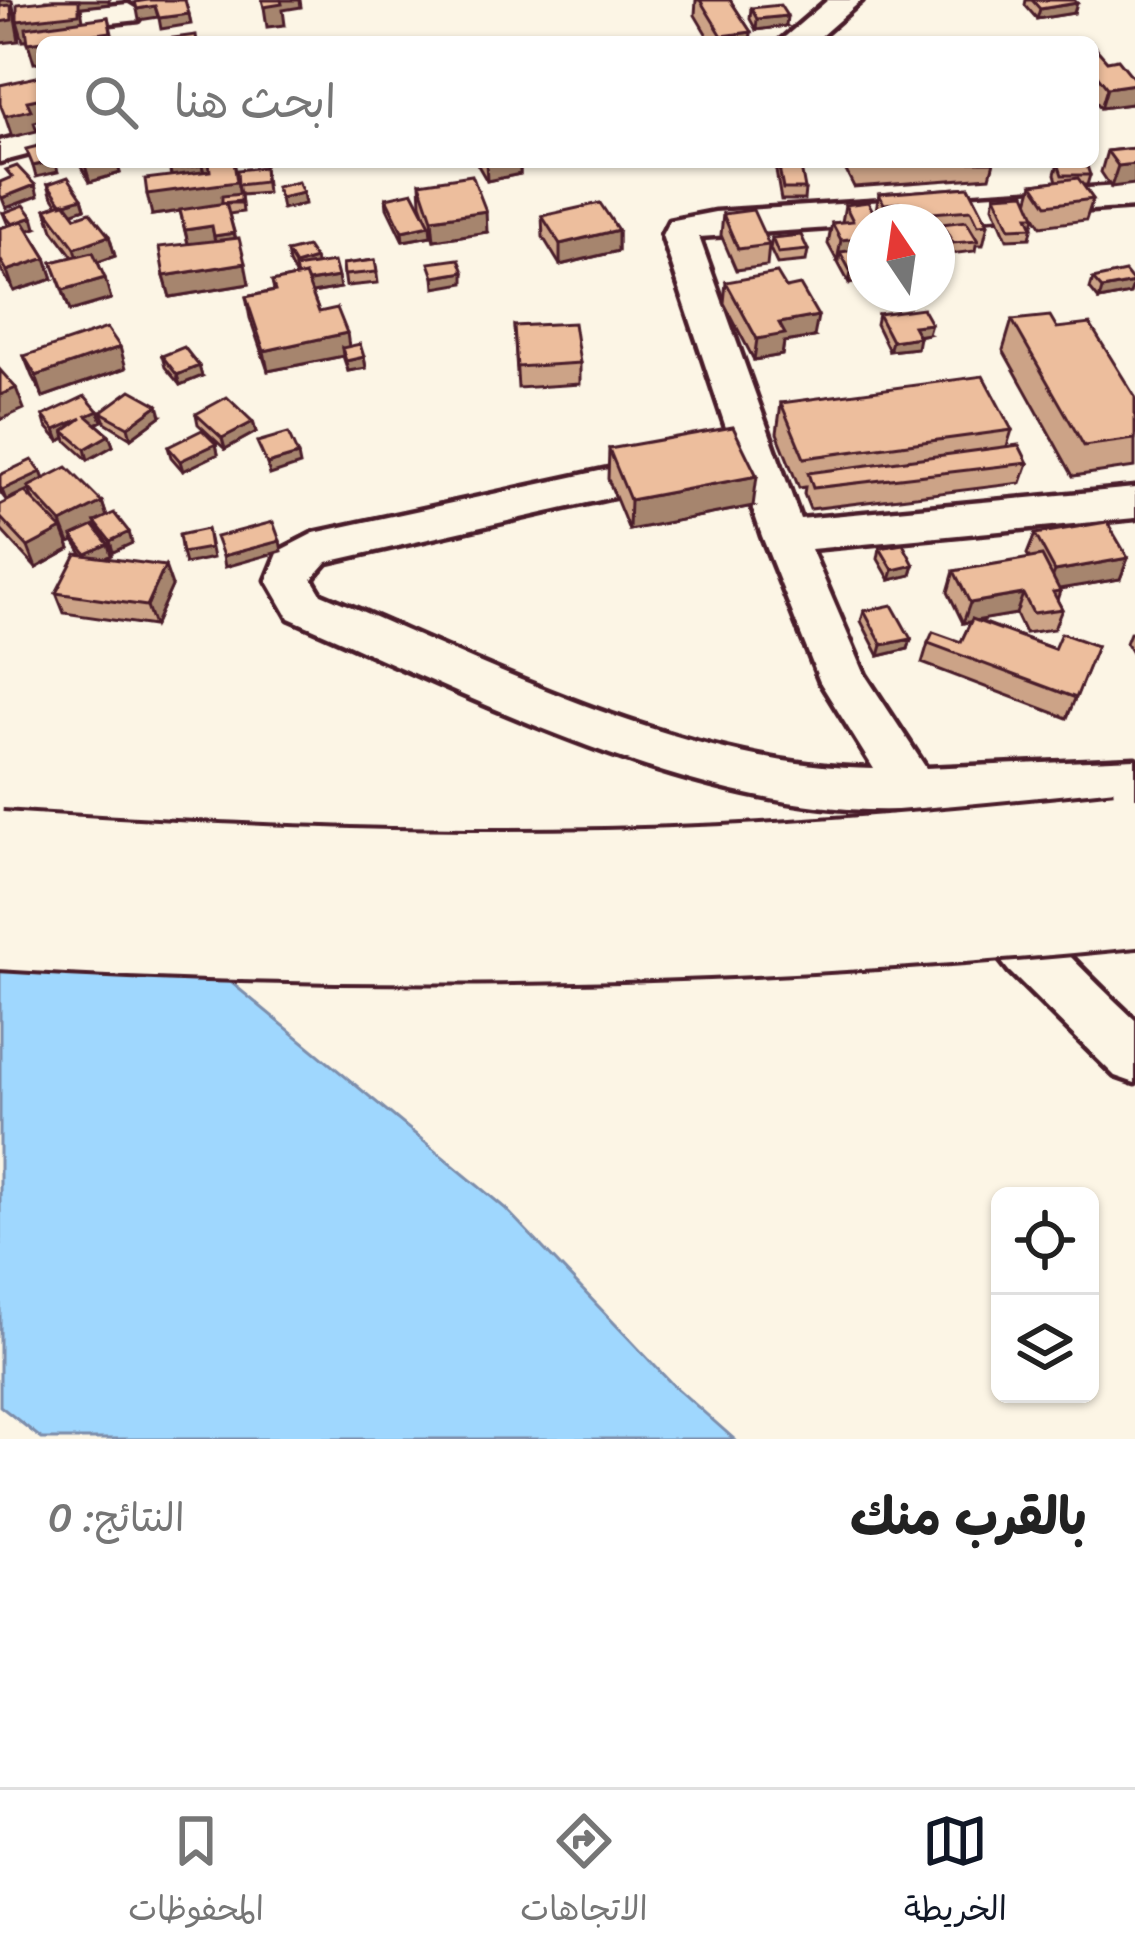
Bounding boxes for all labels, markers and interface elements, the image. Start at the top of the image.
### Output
search box [36,36,1099,168]
text: ابحث هنا [174,62,336,142]
icon: search [78,69,144,135]
north arrow [847,204,955,312]
map controls [991,1187,1099,1403]
button: locate [991,1187,1099,1295]
button: layers [991,1295,1099,1403]
text: بالقرب منك [850,1472,1087,1562]
text: النتائج: 0 [48,1483,185,1552]
tab: المحفوظات [128,1808,264,1938]
tab: الاتجاهات [520,1808,648,1938]
tab: الخريطة [904,1808,1007,1938]

